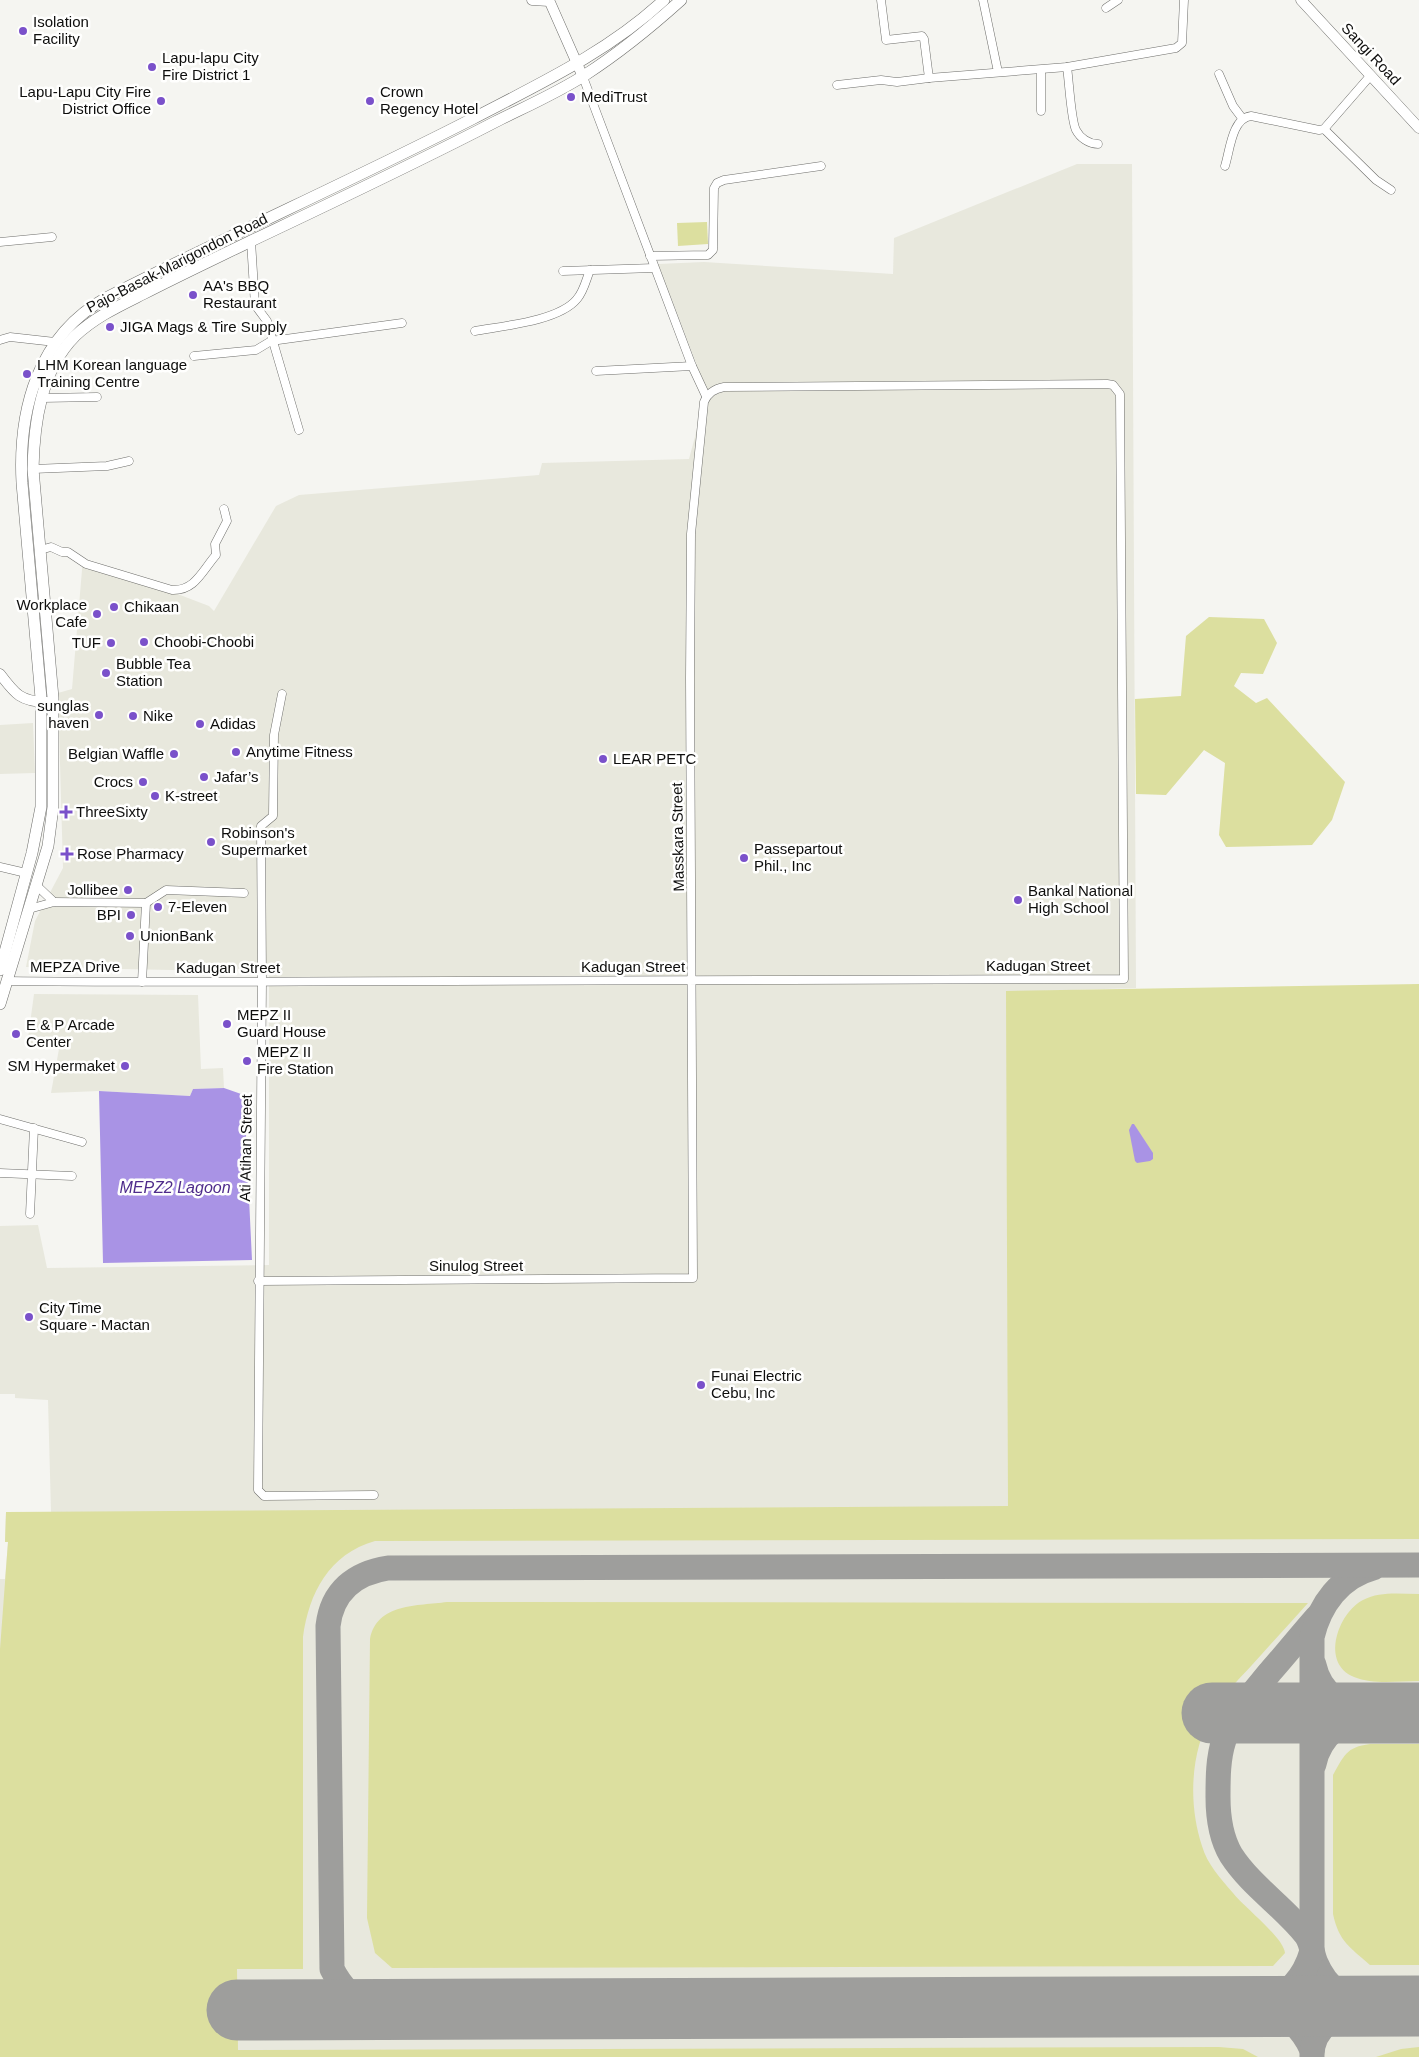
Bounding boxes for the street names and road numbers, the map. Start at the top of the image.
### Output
street label: Sangi Road [1338,19,1404,88]
street label: Pajo-Basak-Marigondon Road [83,209,270,316]
street label: Masskara Street [668,781,687,892]
street label: Kadugan Street [986,957,1091,974]
street label: MEPZA Drive [30,958,120,975]
street label: Kadugan Street [581,958,686,975]
street label: Kadugan Street [176,959,281,976]
street label: Ati Atihan Street [236,1093,255,1202]
street label: Sinulog Street [429,1257,524,1274]

